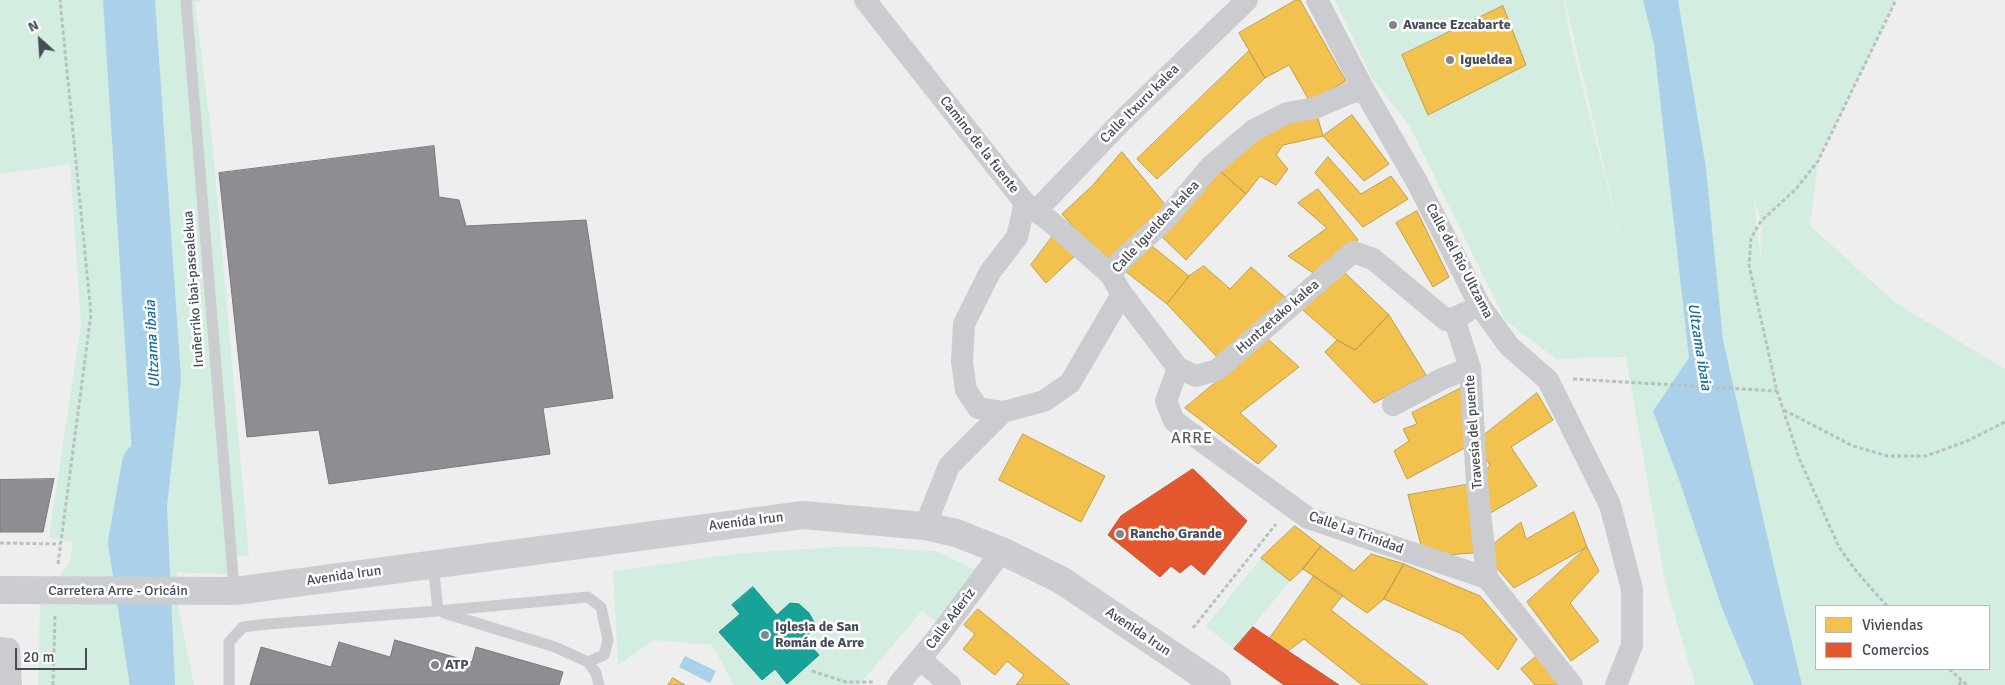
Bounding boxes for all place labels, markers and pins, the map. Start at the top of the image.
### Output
place label: Avance Ezcabarte [1403,17,1511,33]
marker: Avance Ezcabarte [1387,19,1399,31]
place label: Igueldea [1460,52,1512,68]
marker: Igueldea [1444,54,1456,66]
place label: Rancho Grande [1130,526,1222,542]
marker: Rancho Grande [1114,528,1126,540]
place label: Iglesia de San Román de Arre [775,619,864,652]
marker: Iglesia de San Román de Arre [759,629,771,641]
place label: ATP [445,657,468,673]
marker: ATP [429,659,441,671]

